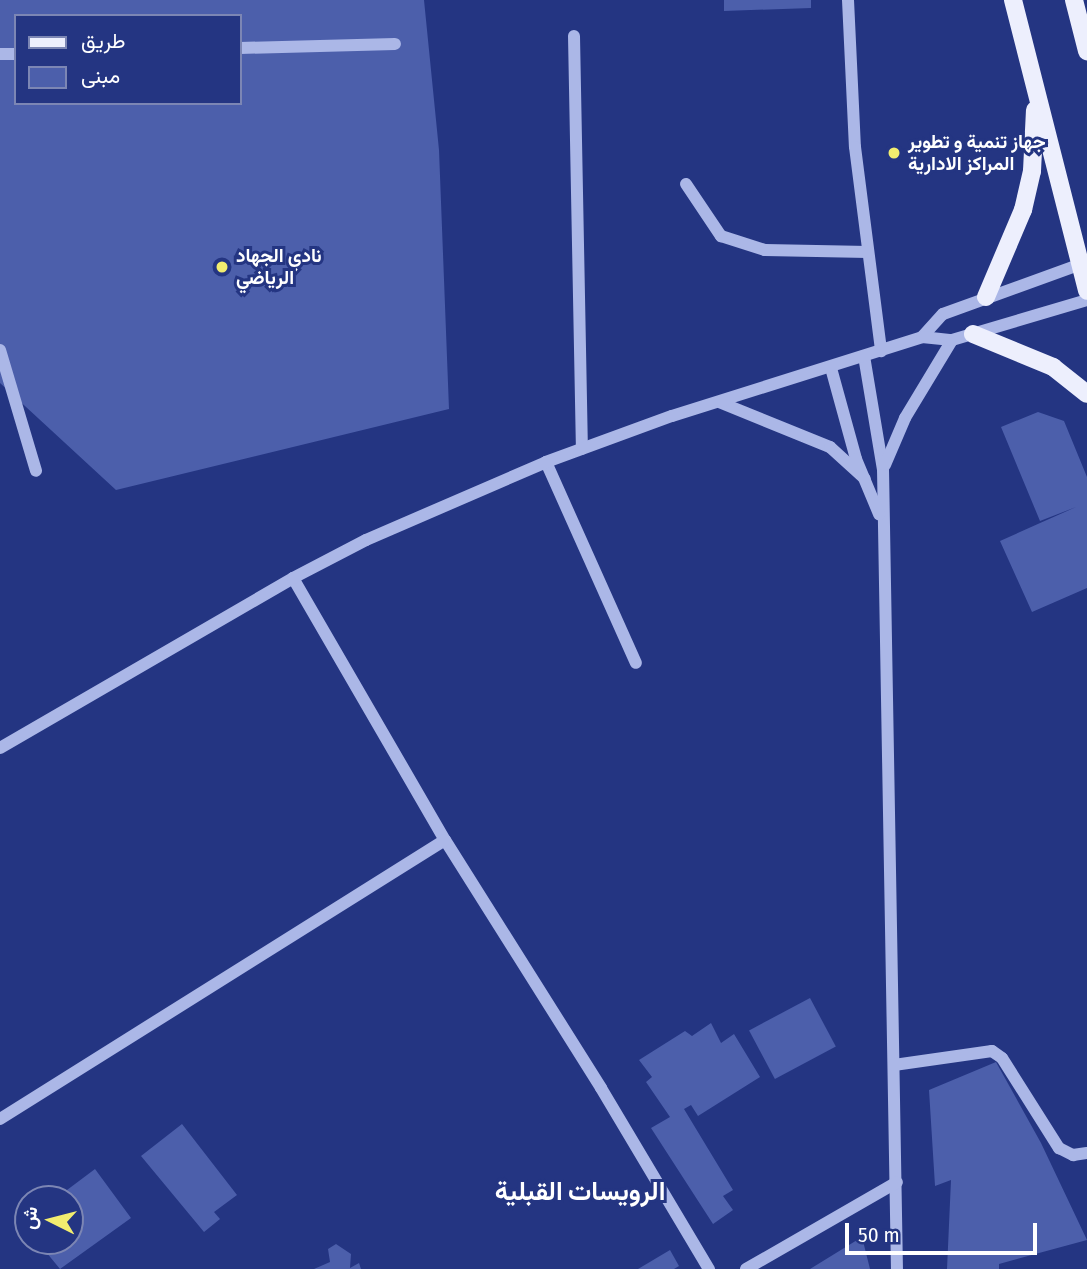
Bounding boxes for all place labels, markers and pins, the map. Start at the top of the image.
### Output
place label: جهاز تنمية و تطوير المراكز الادارية [908,131,1046,175]
marker: جهاز تنمية و تطوير المراكز الادارية [886,145,902,161]
place label: نادي الجهاد الرياضي [236,245,322,289]
marker: نادي الجهاد الرياضي [214,259,230,275]

